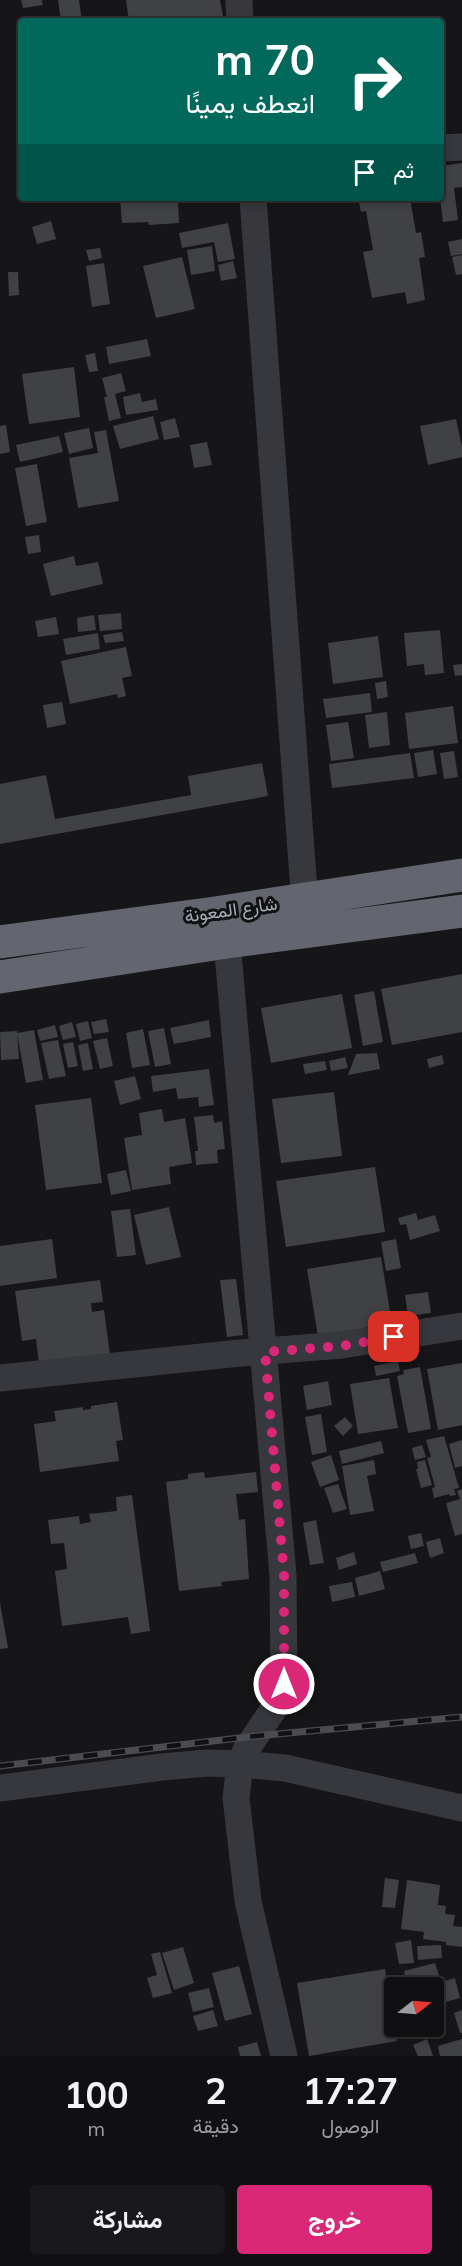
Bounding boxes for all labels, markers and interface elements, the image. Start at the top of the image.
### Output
text: 70 m [215,33,315,86]
icon: right [336,42,414,120]
text: انعطف يمينًا [185,86,315,120]
icon: arrive [348,156,381,189]
text: ثم [393,156,414,184]
street label: شارع المعونة [183,892,279,928]
pin [368,1311,419,1362]
icon: arrive [377,1320,410,1353]
position arrow [252,1652,316,1716]
north arrow [384,1977,444,2037]
map controls [384,1977,444,2037]
text: 2 [205,2068,227,2113]
text: 17:27 [303,2068,398,2113]
text: 100 [64,2072,129,2117]
text: دقيقة [193,2113,239,2138]
text: الوصول [322,2113,379,2138]
text: m [88,2116,105,2141]
button: مشاركة [30,2185,225,2254]
button: خروج [237,2185,432,2254]

